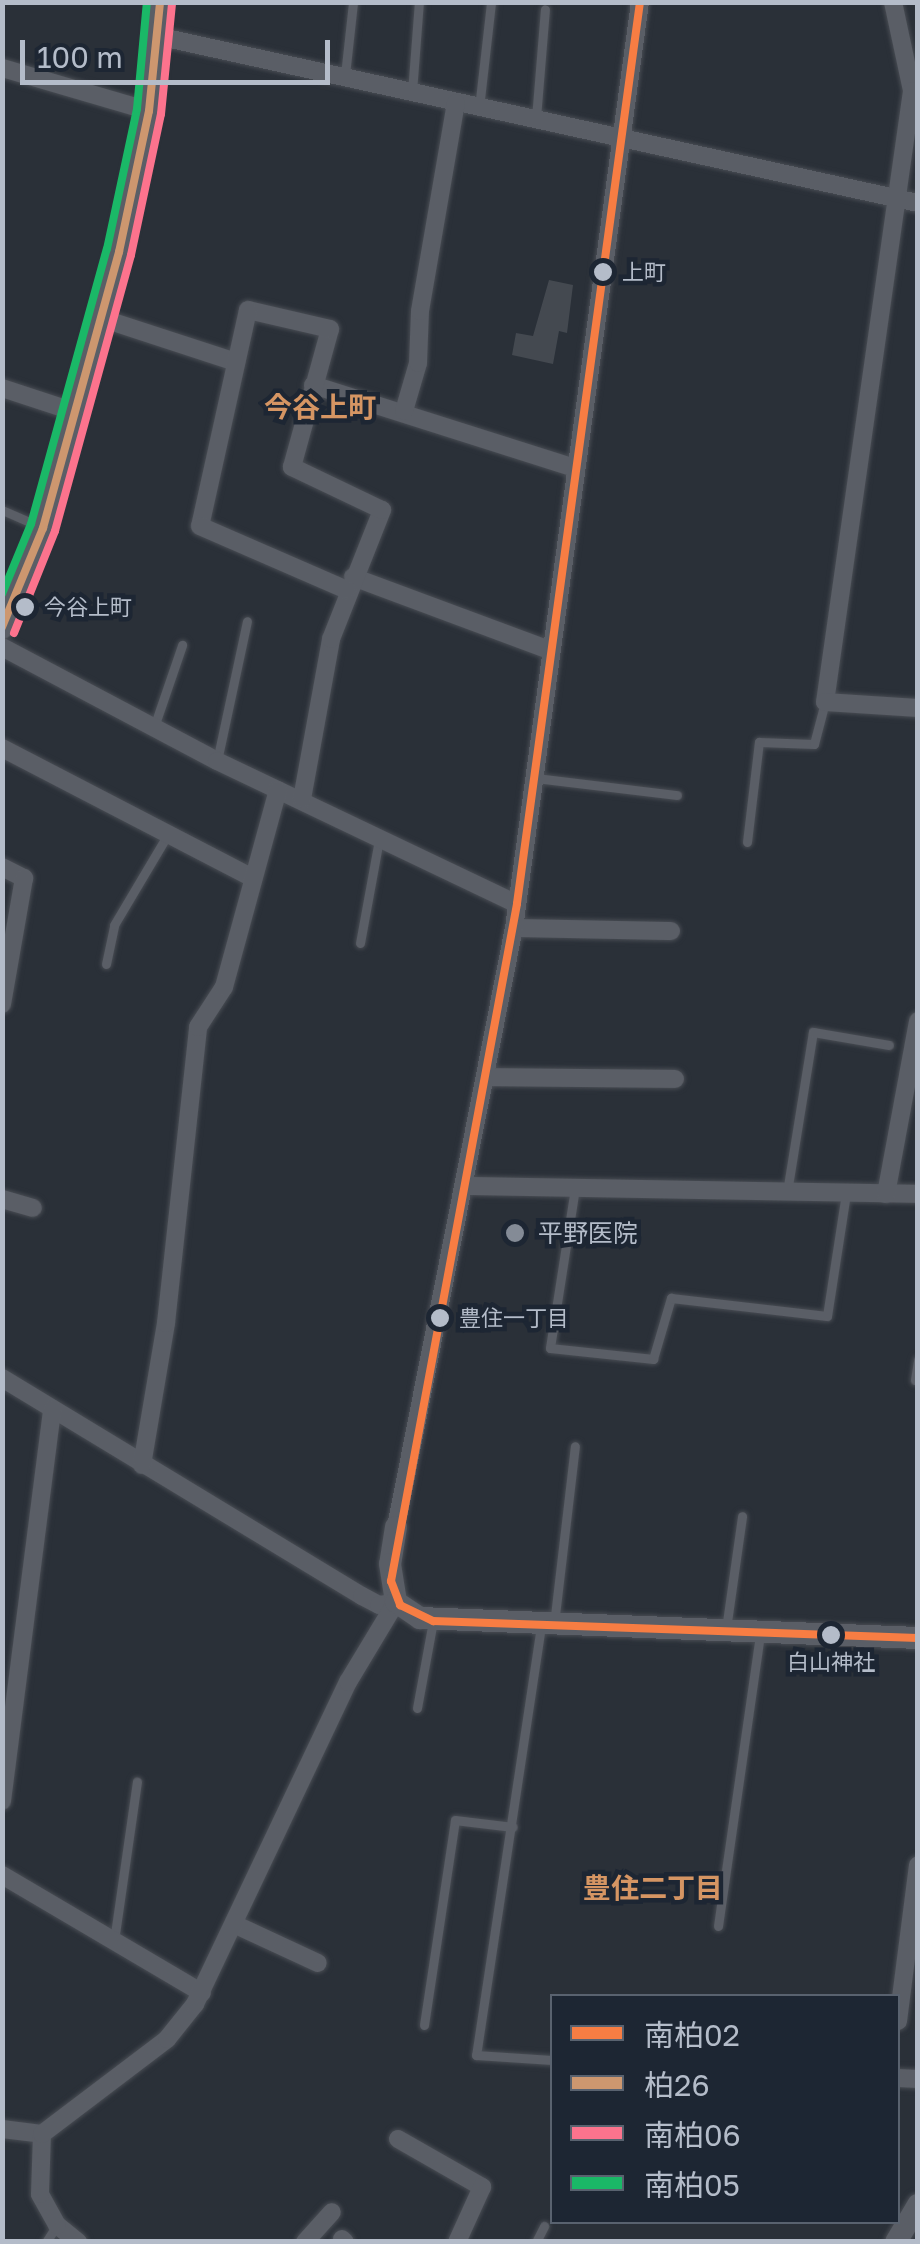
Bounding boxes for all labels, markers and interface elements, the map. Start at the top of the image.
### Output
scale bar [25,20,335,82]
text: 100 m [37,39,123,75]
place label: 上町 [622,259,666,285]
marker: 上町 [593,262,613,282]
district label: 今谷上町 [264,390,376,424]
place label: 今谷上町 [44,594,132,620]
marker: 今谷上町 [15,597,35,617]
place label: 平野医院 [538,1218,638,1248]
marker: 平野医院 [502,1220,528,1246]
place label: 豊住一丁目 [459,1305,569,1331]
marker: 豊住一丁目 [430,1308,450,1328]
marker: 白山神社 [821,1625,841,1645]
place label: 白山神社 [787,1649,875,1675]
district label: 豊住二丁目 [583,1871,723,1905]
legend [550,1994,900,2224]
text: 南柏02 [644,2017,740,2053]
text: 柏26 [644,2067,710,2103]
text: 南柏06 [644,2117,741,2153]
text: 南柏05 [644,2167,740,2203]

